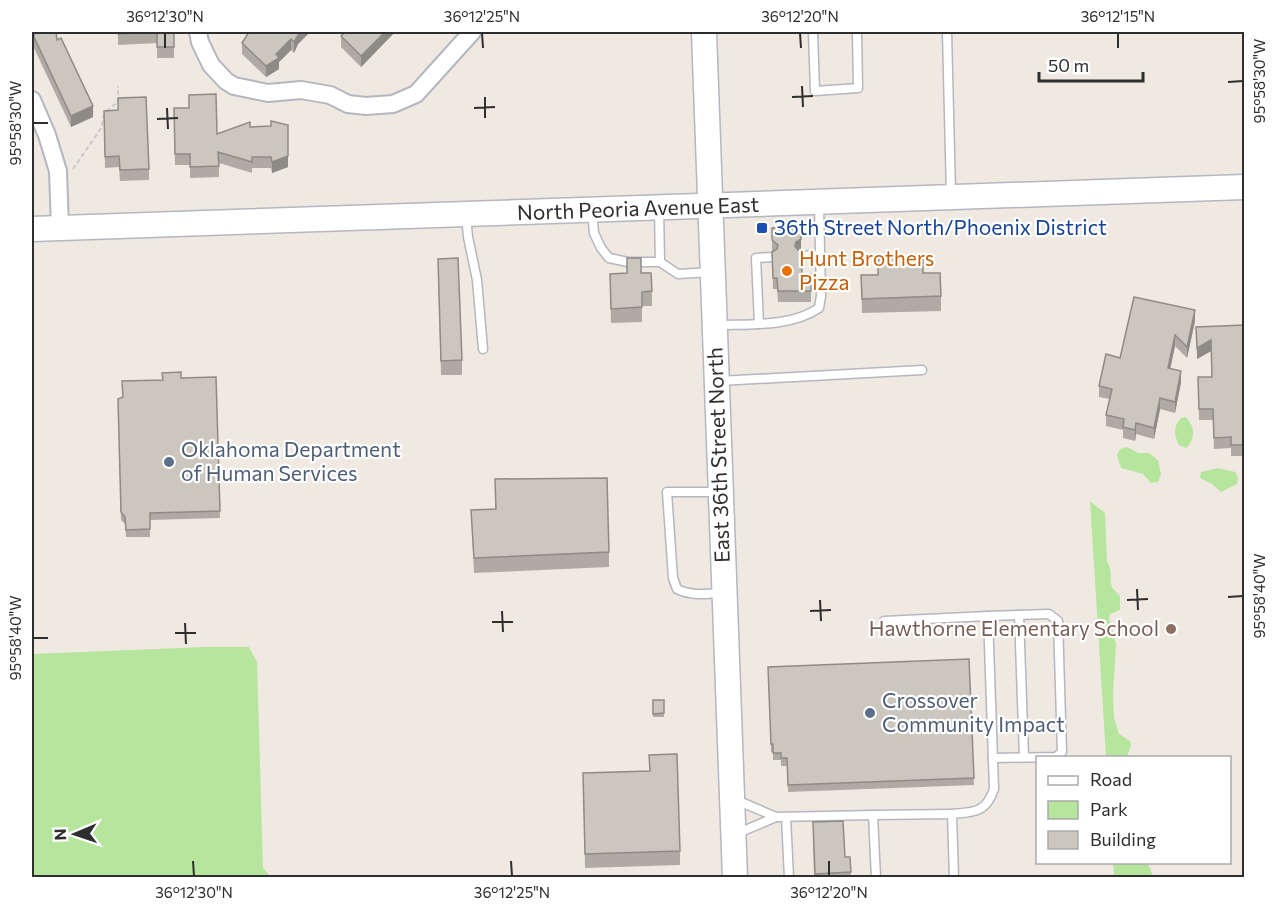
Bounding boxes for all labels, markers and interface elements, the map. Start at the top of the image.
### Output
text: 36°12'30"N [126,7,204,25]
text: 36°12'25"N [444,7,520,25]
text: 36°12'20"N [761,7,839,25]
text: 36°12'15"N [1081,7,1155,25]
text: 95°58'30"W [1250,39,1268,123]
scale bar [1039,45,1142,83]
text: 50 m [1048,54,1089,76]
text: 95°58'30"W [6,81,24,165]
street label: North Peoria Avenue East [516,191,759,224]
place label: 36th Street North/Phoenix District [774,214,1107,239]
marker: 36th Street North/Phoenix District [755,221,769,235]
place label: Hunt Brothers Pizza [799,245,934,294]
marker: Hunt Brothers Pizza [780,264,794,278]
street label: East 36th Street North [701,347,734,563]
place label: Oklahoma Department of Human Services [181,436,401,485]
marker: Oklahoma Department of Human Services [162,455,176,469]
text: 95°58'40"W [1250,553,1268,639]
text: 95°58'40"W [6,595,24,681]
place label: Hawthorne Elementary School [869,615,1159,640]
marker: Hawthorne Elementary School [1164,622,1178,636]
place label: Crossover Community Impact [882,687,1065,736]
marker: Crossover Community Impact [863,706,877,720]
legend [1036,756,1231,864]
text: Road [1090,768,1132,790]
text: Park [1090,798,1128,820]
north arrow [45,804,105,864]
text: N [50,828,69,841]
text: Building [1090,828,1156,850]
text: 36°12'30"N [155,883,233,901]
text: 36°12'25"N [474,883,550,901]
text: 36°12'20"N [790,883,868,901]

